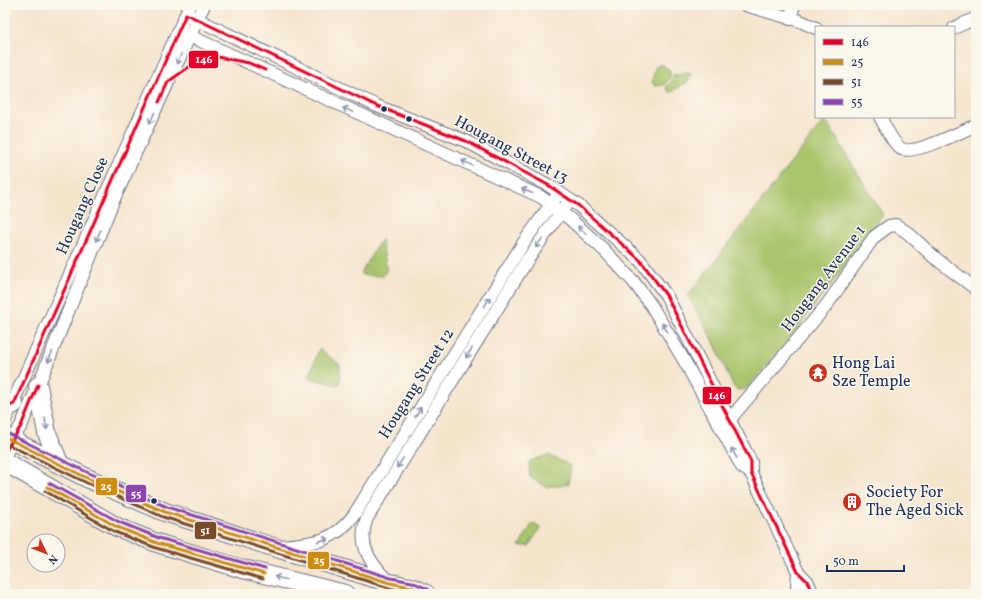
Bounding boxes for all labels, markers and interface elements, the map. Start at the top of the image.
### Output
legend [815,26,955,118]
text: 146 [851,35,869,51]
line badge: 146 [188,50,219,69]
one-way arrow [174,53,182,65]
text: 146 [195,53,213,68]
text: 25 [851,55,863,71]
text: 51 [851,75,861,91]
text: 55 [851,95,863,111]
unlabelled marker [379,104,389,114]
one-way arrow [343,106,355,113]
one-way arrow [148,111,155,123]
street label: Hougang Street 13 [450,111,572,189]
unlabelled marker [404,114,414,124]
street label: Hougang Close [52,154,114,258]
one-way arrow [461,159,473,166]
one-way arrow [521,187,533,194]
street label: Hougang Avenue 1 [777,221,871,337]
one-way arrow [577,225,587,234]
one-way arrow [94,230,102,242]
one-way arrow [535,238,543,249]
one-way arrow [483,297,491,308]
one-way arrow [661,323,669,334]
street label: Hougang Street 12 [374,324,460,444]
one-way arrow [465,347,473,358]
one-way arrow [45,350,53,362]
place label: Hong Lai Sze Temple [832,353,911,393]
temple icon: Hong Lai Sze Temple [807,362,829,384]
line badge: 146 [702,386,732,405]
text: 146 [708,389,726,404]
one-way arrow [415,406,423,418]
one-way arrow [42,417,50,430]
one-way arrow [730,447,738,459]
one-way arrow [396,458,404,469]
line badge: 25 [95,477,118,496]
text: 25 [100,480,112,495]
place label: Society For The Aged Sick [866,482,964,522]
line badge: 55 [125,484,147,503]
text: 55 [131,487,141,502]
building icon: Society For The Aged Sick [841,491,863,513]
unlabelled marker [149,496,159,506]
line badge: 51 [194,521,217,540]
text: 51 [200,524,210,539]
north arrow [26,533,66,573]
one-way arrow [316,536,329,543]
scale bar [827,547,904,573]
text: N [44,551,60,567]
line badge: 25 [307,551,330,570]
text: 25 [313,554,325,569]
text: 50 m [833,554,859,570]
one-way arrow [274,574,287,581]

